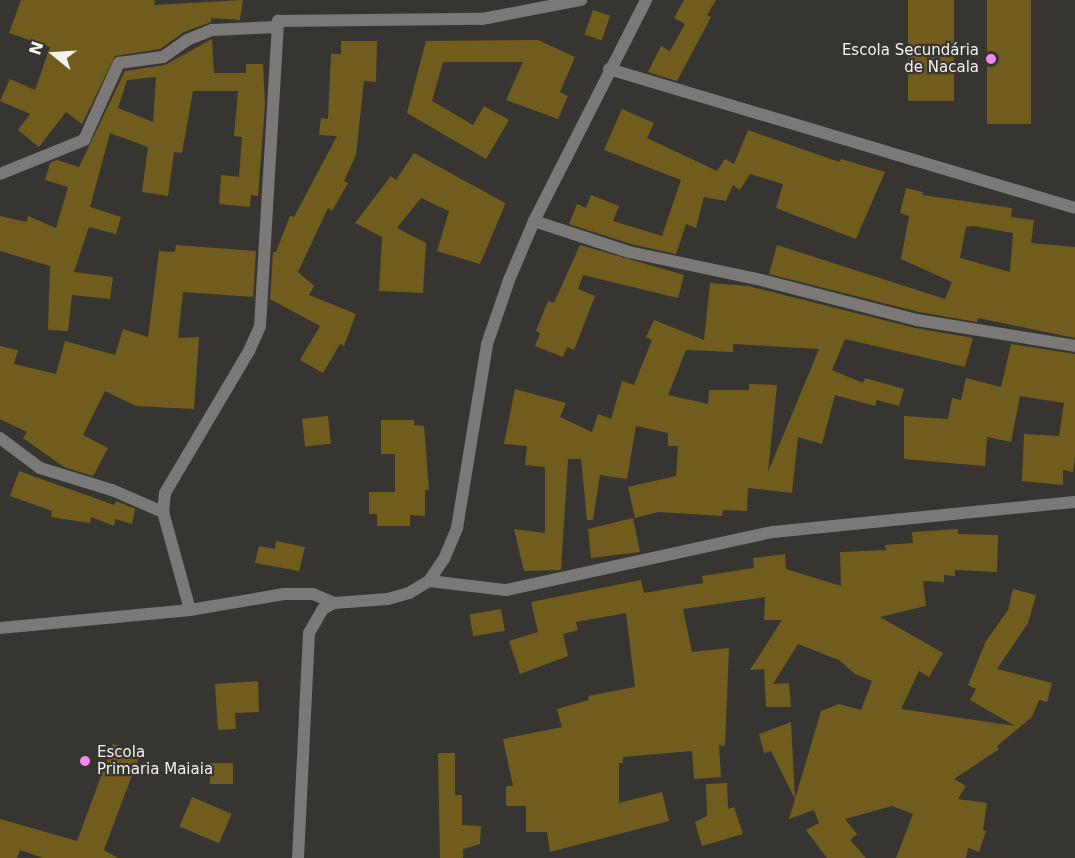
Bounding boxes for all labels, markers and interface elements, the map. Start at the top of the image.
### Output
north arrow [24,24,84,84]
text: N [25,39,48,58]
place label: Escola Secundária de Nacala [842,41,979,76]
marker: Escola Secundária de Nacala [984,52,998,66]
place label: Escola Primaria Maiaia [97,743,213,778]
marker: Escola Primaria Maiaia [78,754,92,768]

